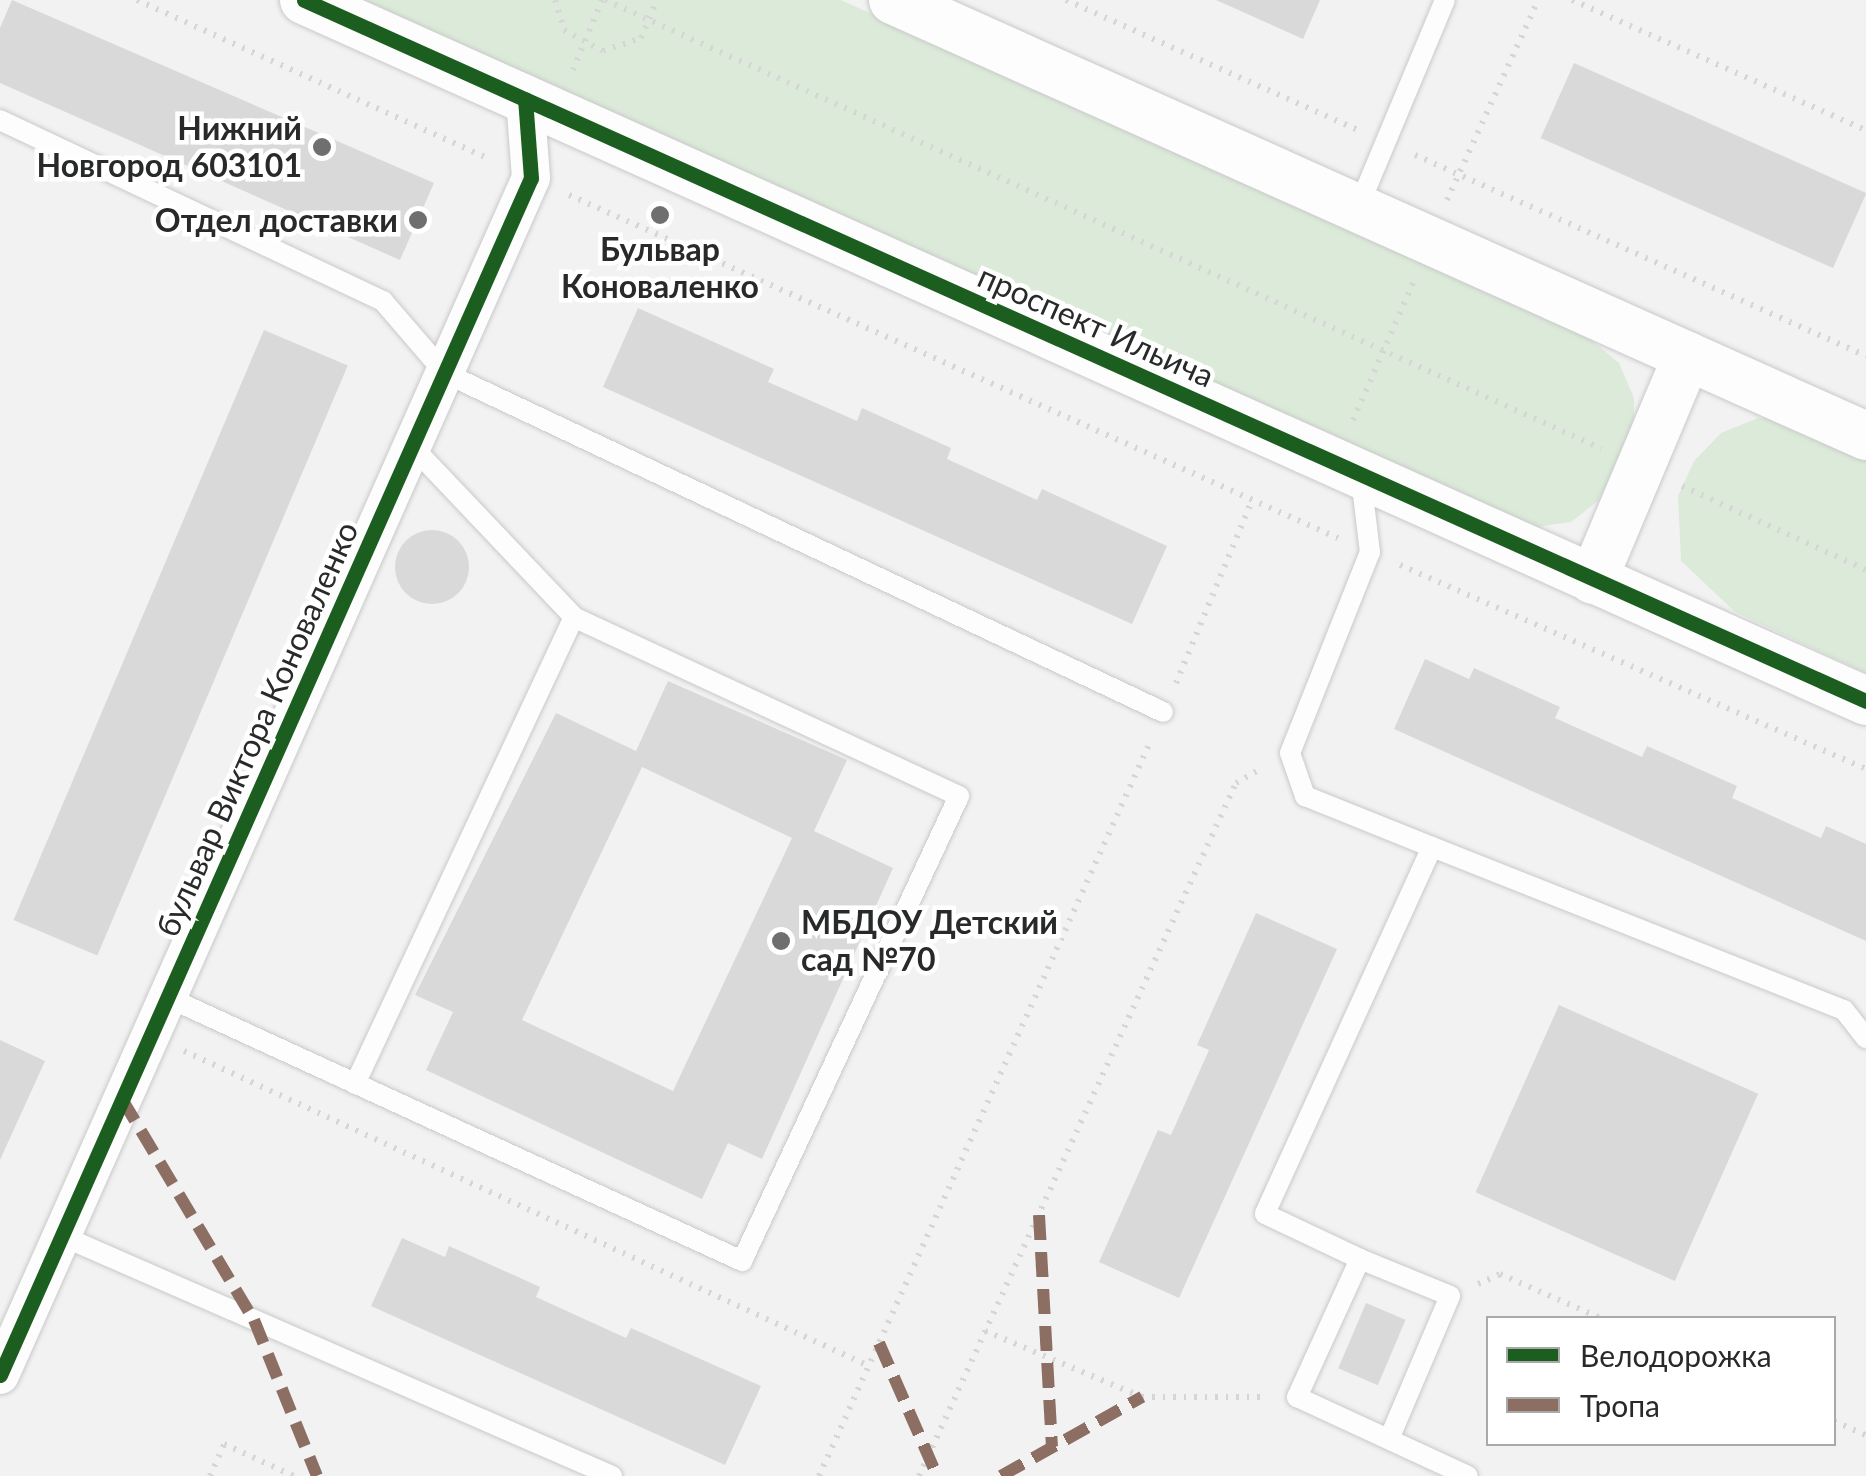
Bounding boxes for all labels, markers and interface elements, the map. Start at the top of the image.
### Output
place label: Нижний Новгород 603101 [37,110,302,185]
marker: Нижний Новгород 603101 [311,136,333,158]
place label: Отдел доставки [155,201,398,239]
marker: Бульвар Коноваленко [649,204,671,226]
marker: Отдел доставки [407,209,429,231]
place label: Бульвар Коноваленко [561,231,759,306]
street label: проспект Ильича [972,257,1220,395]
street label: бульвар Виктора Коноваленко [148,516,366,942]
place label: МБДОУ Детский сад №70 [801,904,1058,979]
marker: МБДОУ Детский сад №70 [770,930,792,952]
legend [1486,1316,1836,1446]
text: Велодорожка [1580,1337,1772,1373]
text: Тропа [1580,1387,1660,1423]

